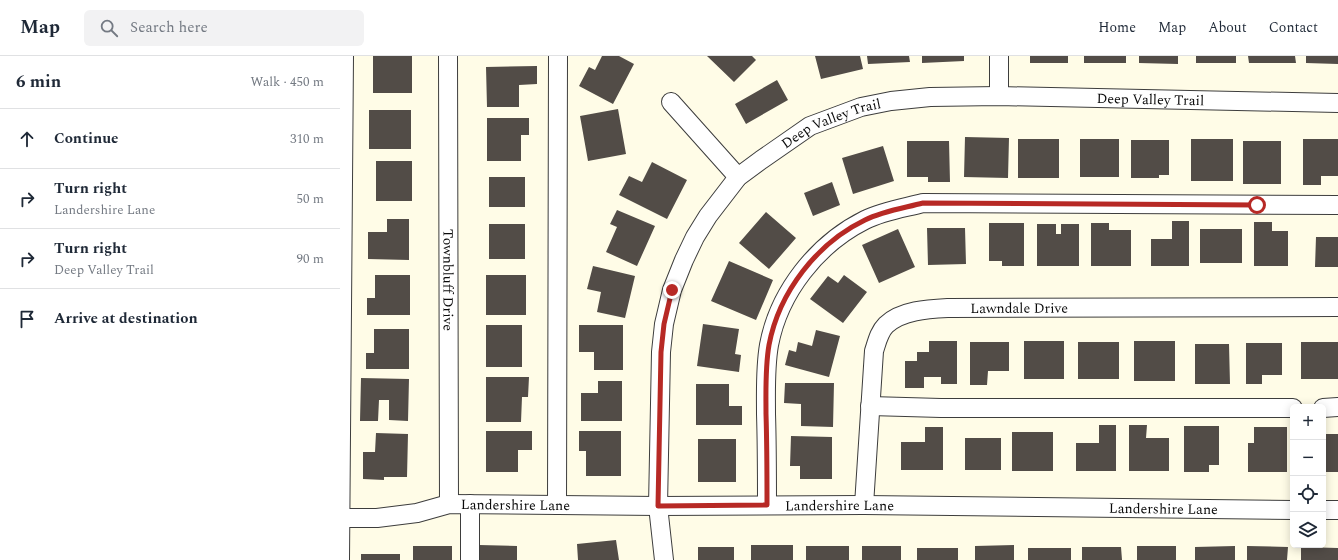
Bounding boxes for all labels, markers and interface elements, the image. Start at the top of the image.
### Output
search box [84,10,364,46]
text: Map [20,13,60,42]
text: Search here [130,16,208,39]
icon: search [98,17,120,39]
text: Home [1098,17,1136,38]
text: Map [1158,17,1186,38]
text: About [1208,17,1247,38]
text: Contact [1269,17,1318,38]
text: 6 min [16,69,61,95]
text: Walk · 450 m [250,72,324,92]
street label: Deep Valley Trail [1096,88,1204,111]
street label: Deep Valley Trail [777,93,883,154]
text: Continue [54,127,119,150]
icon: ahead [16,128,38,150]
text: 310 m [290,129,324,149]
text: Turn right [54,177,127,200]
icon: right [16,188,38,210]
text: 50 m [297,189,324,209]
route start [1248,196,1266,214]
text: Landershire Lane [54,200,155,220]
street label: Townbluff Drive [437,229,459,331]
text: Turn right [54,237,127,260]
icon: right [16,248,38,270]
text: 90 m [297,249,324,269]
text: Deep Valley Trail [54,260,154,280]
route end [663,281,681,299]
street label: Lawndale Drive [970,298,1068,319]
text: Arrive at destination [54,307,198,330]
icon: arrive [16,308,38,330]
map controls [1290,404,1326,548]
button: + [1290,404,1326,440]
button: − [1290,440,1326,476]
button: locate [1290,476,1326,512]
street label: Landershire Lane [461,494,570,516]
street label: Landershire Lane [785,495,894,516]
street label: Landershire Lane [1109,498,1218,520]
button: layers [1290,512,1326,548]

